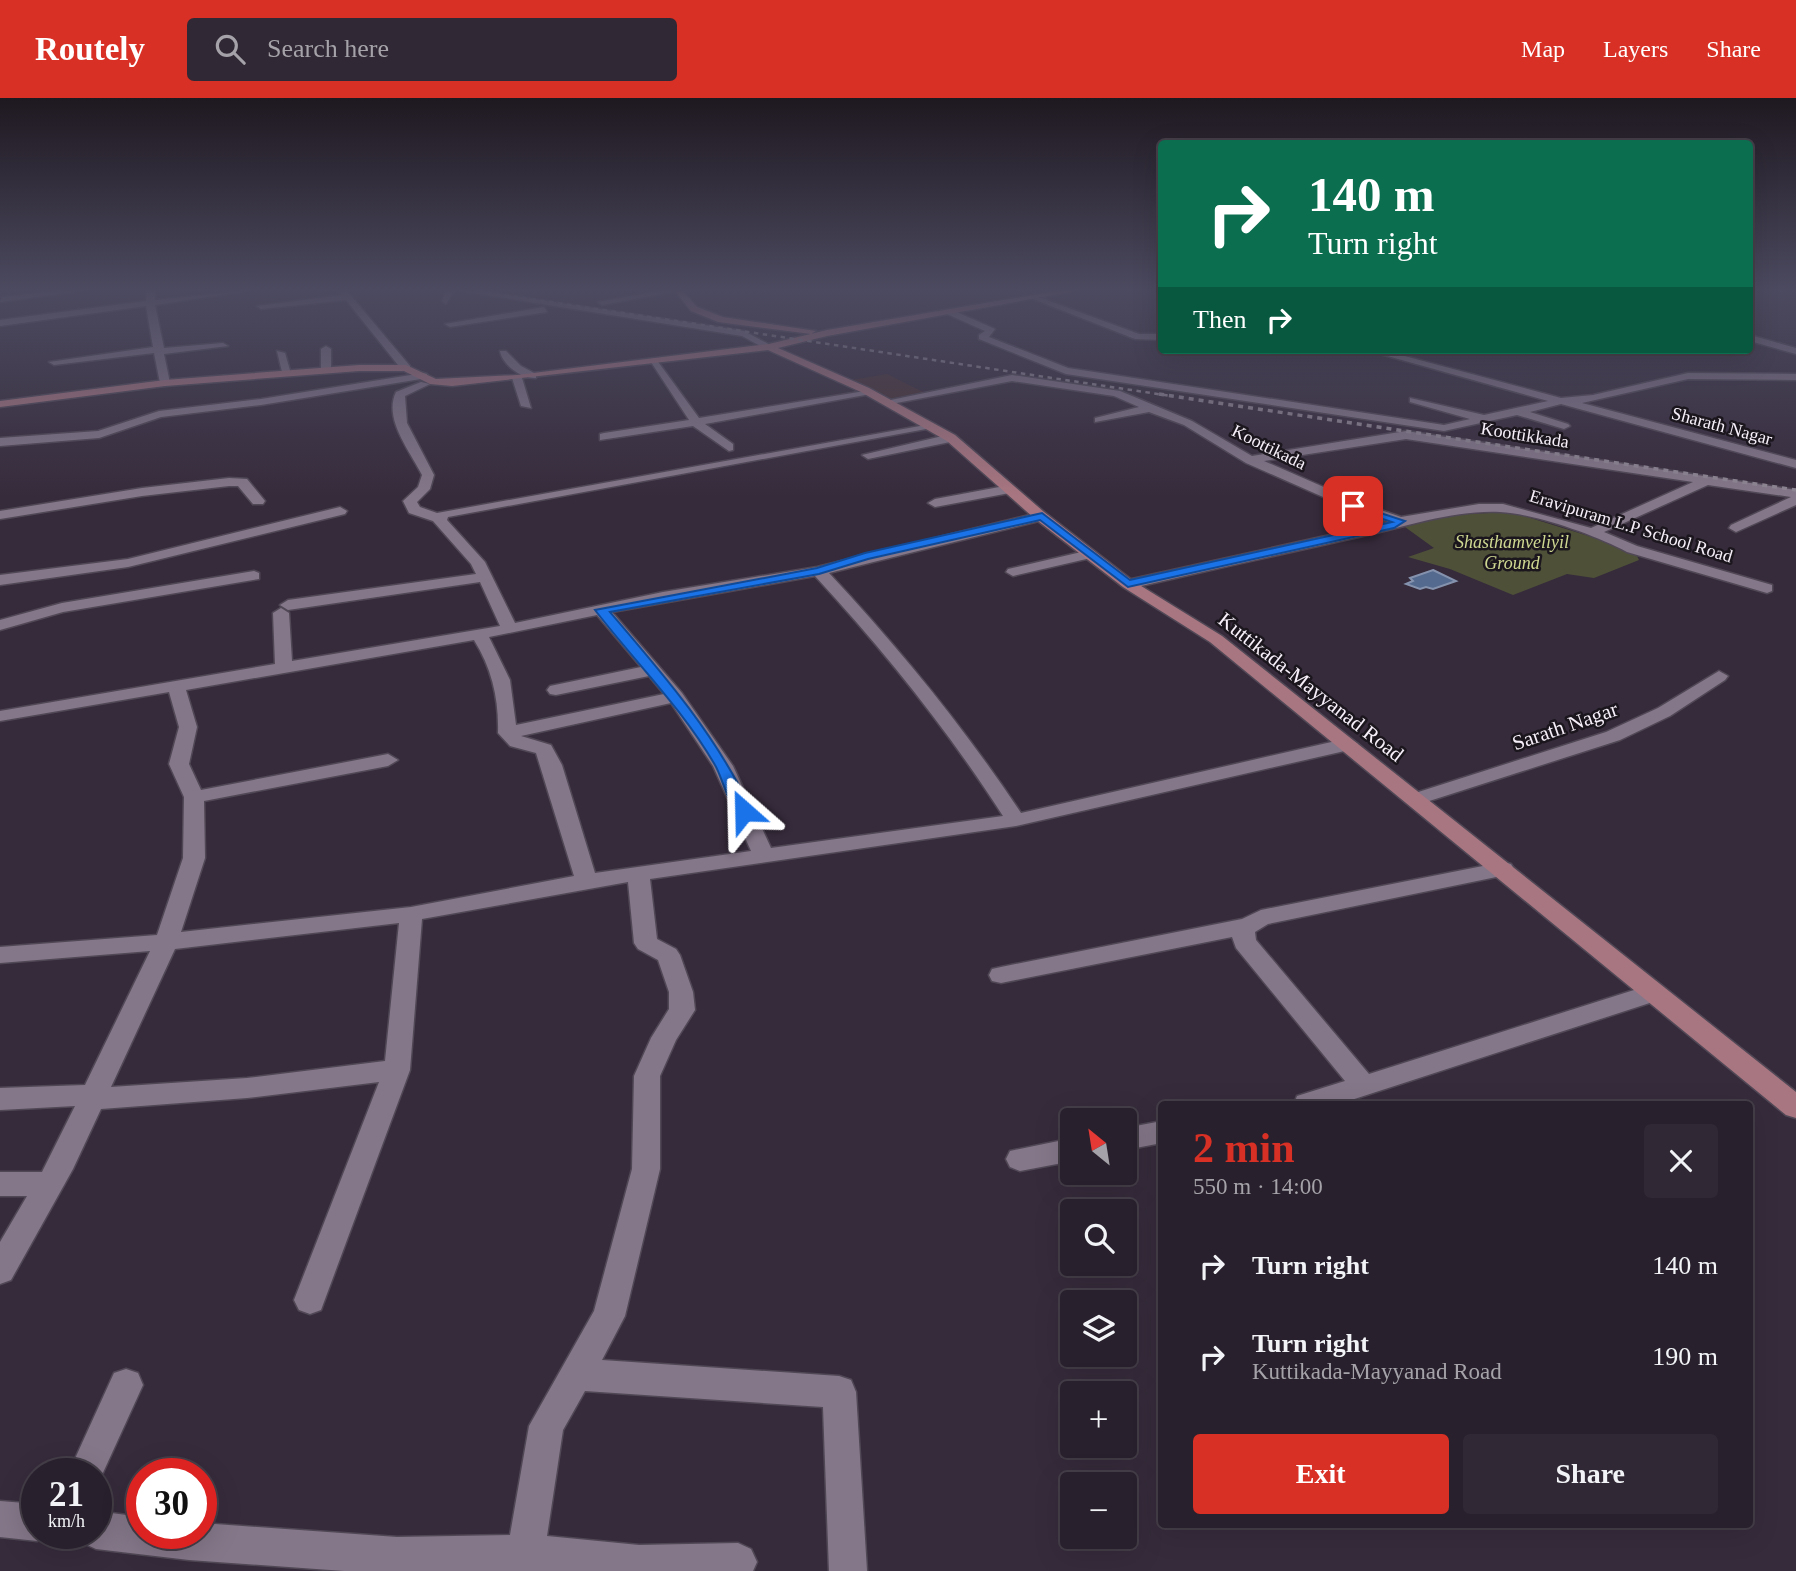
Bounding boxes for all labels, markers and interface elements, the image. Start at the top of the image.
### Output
search box [187,18,677,81]
icon: search [211,30,249,68]
text: Routely [35,31,145,67]
text: Search here [267,34,389,63]
text: Map [1521,36,1565,62]
text: Layers [1603,36,1668,62]
text: Share [1706,36,1761,62]
text: 140 m [1308,167,1435,222]
icon: right [1193,168,1284,259]
text: Turn right [1308,225,1438,261]
icon: right [1260,301,1298,339]
text: Then [1193,305,1246,334]
street label: Sharath Nagar [1669,403,1775,449]
street label: Koottikkada [1479,418,1571,452]
street label: Koottikada [1229,420,1309,474]
pin [1323,476,1383,536]
street label: Eravipuram L.P School Road [1527,486,1735,566]
icon: arrive [1334,487,1372,525]
park label: Shasthamveliyil Ground [1455,532,1569,573]
street label: Kuttikada-Mayyanad Road [1214,607,1409,767]
street label: Sarath Nagar [1509,697,1621,755]
position arrow [707,774,781,848]
north arrow [1060,1108,1138,1185]
map controls [1060,1108,1137,1549]
button: close [1644,1124,1718,1198]
text: 2 min [1193,1125,1295,1171]
text: 550 m · 14:00 [1193,1174,1323,1199]
button: search [1060,1199,1137,1276]
icon: right [1193,1247,1231,1285]
text: Turn right [1252,1251,1369,1280]
text: 140 m [1652,1251,1718,1280]
button: layers [1060,1290,1137,1367]
text: Turn right [1252,1329,1369,1358]
icon: right [1193,1338,1231,1376]
text: 190 m [1652,1342,1718,1371]
text: Kuttikada-Mayyanad Road [1252,1359,1502,1384]
button: + [1060,1381,1137,1458]
button: Exit [1193,1434,1449,1514]
button: Share [1463,1434,1718,1514]
speed limit sign: 30 [126,1458,217,1549]
button: − [1060,1472,1137,1549]
text: 21 [49,1475,84,1514]
text: km/h [48,1511,85,1531]

